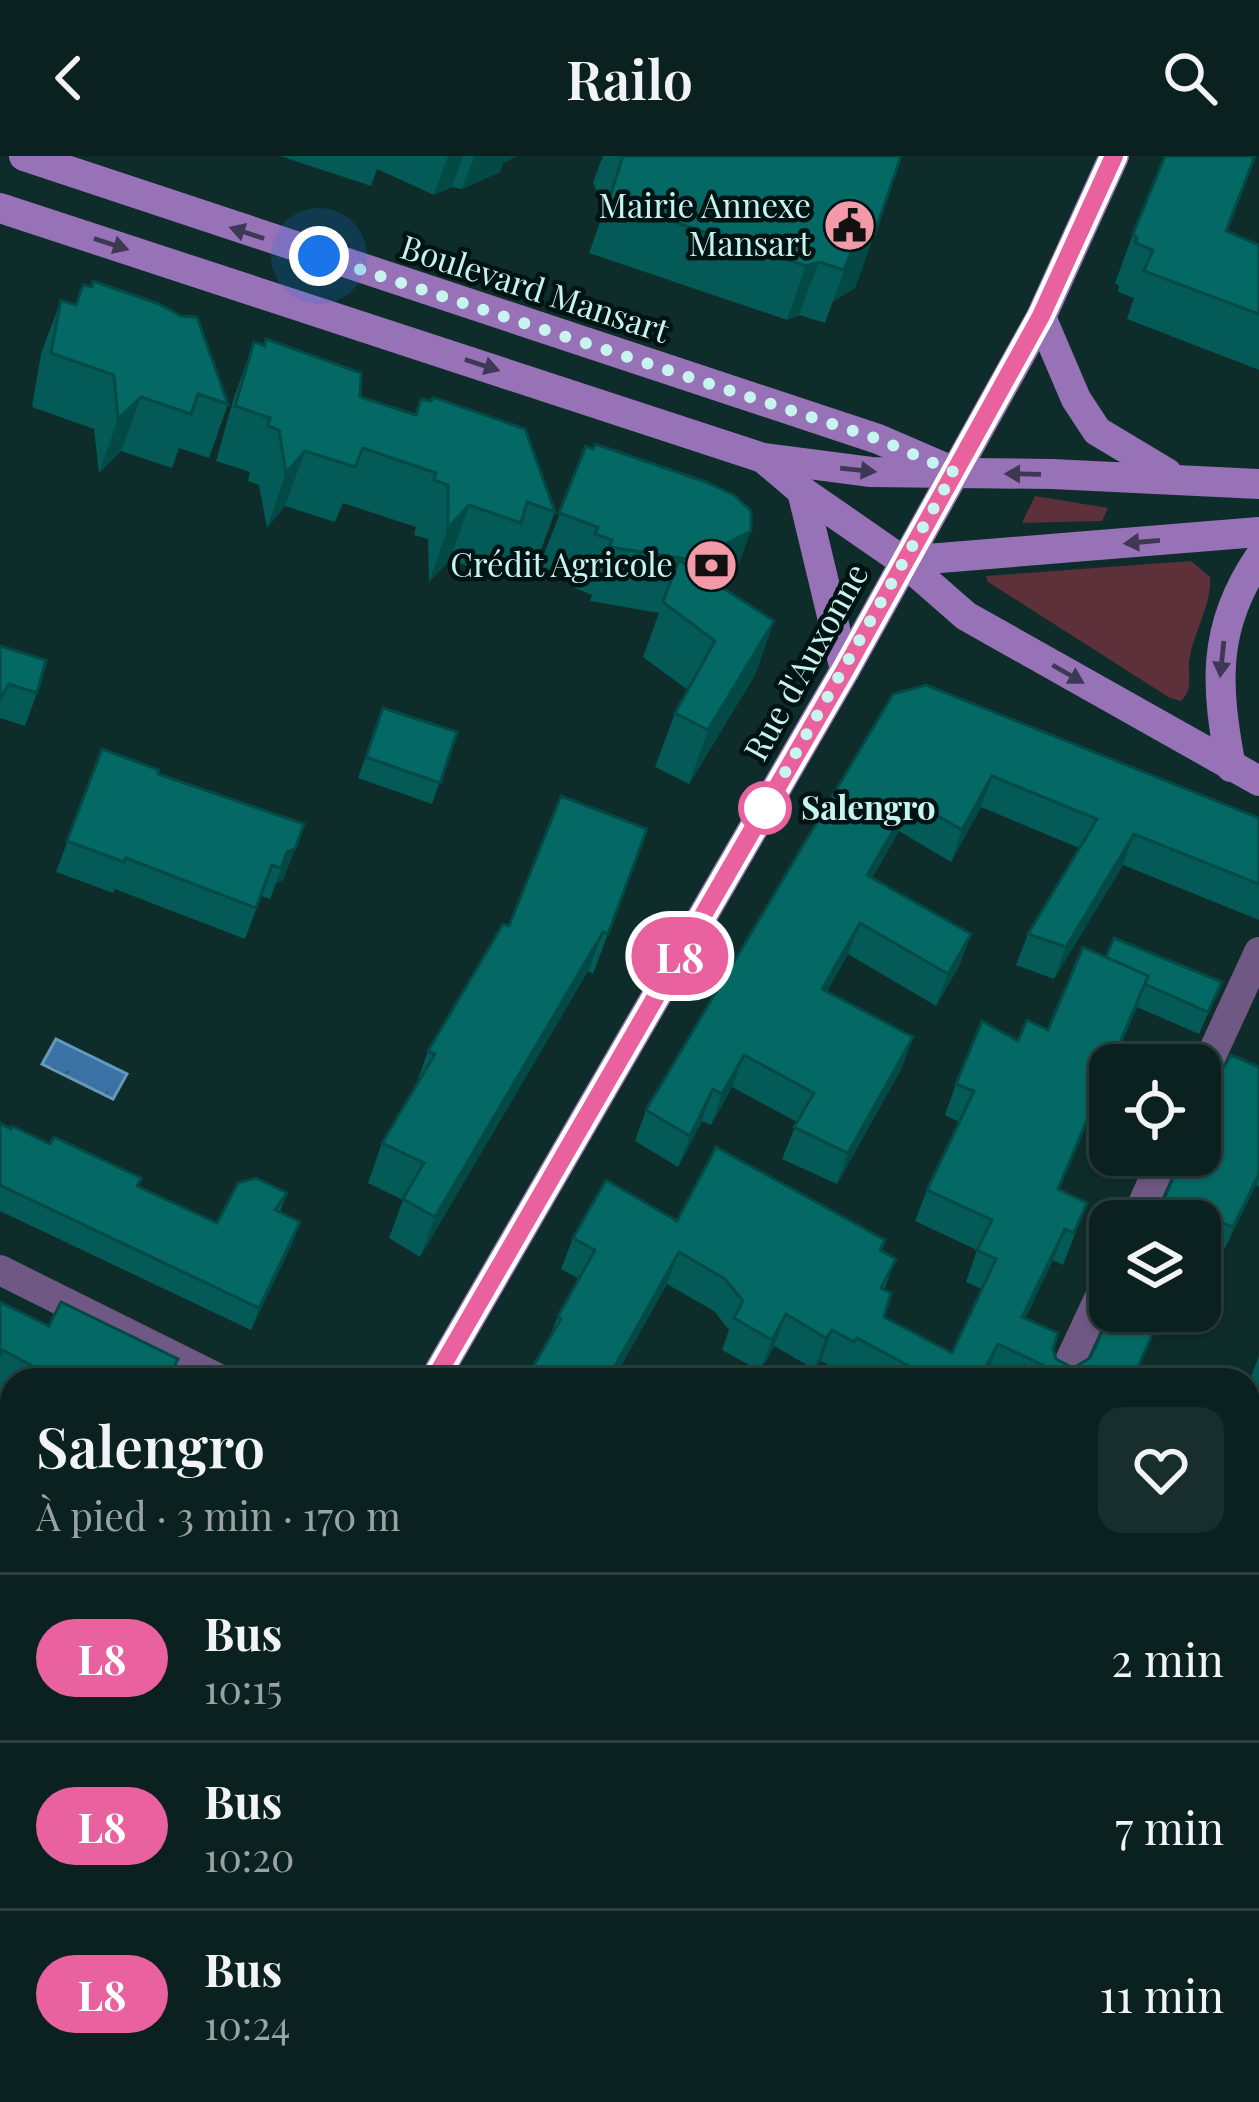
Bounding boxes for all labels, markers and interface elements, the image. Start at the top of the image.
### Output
text: Railo [566,42,693,114]
icon: back [36,45,102,111]
icon: search [1157,45,1223,111]
place label: Mairie Annexe Mansart [598,182,812,264]
public building icon: Mairie Annexe Mansart [822,197,878,253]
one-way arrow [228,222,265,241]
street label: Boulevard Mansart [396,223,677,352]
your location [289,226,349,286]
one-way arrow [93,236,130,255]
one-way arrow [464,357,501,376]
one-way arrow [840,461,878,480]
one-way arrow [1003,464,1041,483]
one-way arrow [1123,532,1160,551]
bank icon: Crédit Agricole [684,537,740,593]
place label: Crédit Agricole [450,541,673,585]
street label: Rue d'Auxonne [732,555,877,767]
one-way arrow [1212,641,1231,678]
one-way arrow [1051,663,1084,684]
marker: Salengro [740,783,790,833]
place label: Salengro [801,784,936,828]
line badge: L8 [626,917,734,995]
text: L8 [655,928,705,984]
map controls [1089,1044,1221,1332]
button: locate [1089,1044,1221,1176]
button: layers [1089,1200,1221,1332]
text: Salengro [36,1406,265,1482]
button: heart [1098,1407,1224,1533]
text: À pied · 3 min · 170 m [36,1489,401,1541]
text: Bus [204,1602,282,1662]
text: 2 min [1111,1628,1224,1688]
text: L8 [77,1630,127,1686]
text: 10:15 [204,1662,282,1714]
text: Bus [204,1770,282,1830]
text: 7 min [1115,1796,1224,1856]
text: L8 [77,1798,127,1854]
text: 10:20 [204,1830,294,1882]
text: Bus [204,1938,282,1998]
text: 11 min [1099,1964,1224,2024]
text: L8 [77,1966,127,2022]
text: 10:24 [204,1998,290,2050]

